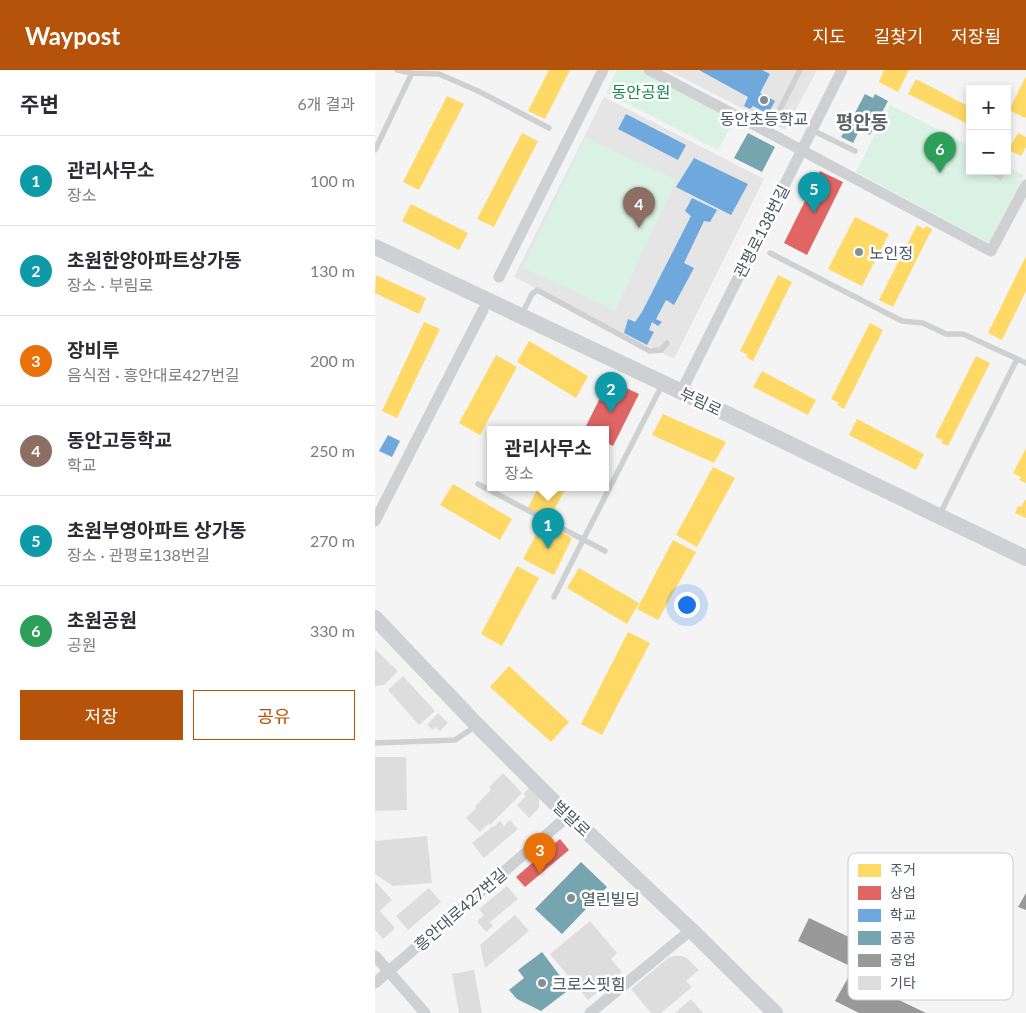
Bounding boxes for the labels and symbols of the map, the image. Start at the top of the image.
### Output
park label: 동안공원 [612,82,670,101]
marker: 동안초등학교 [758,94,770,106]
place label: 동안초등학교 [720,109,808,128]
district label: 평안동 [836,110,888,133]
pin: 6 [924,132,956,173]
pin: 5 [798,172,830,213]
street label: 관평로138번길 [730,181,792,281]
pin: 4 [623,187,655,228]
place label: 노인정 [869,243,913,262]
marker: 노인정 [853,246,865,258]
pin: 2 [595,372,627,413]
street label: 부림로 [677,383,725,419]
pin: 1 [532,508,564,549]
your location [674,592,700,618]
street label: 벌말로 [549,796,595,840]
pin: 3 [524,833,556,874]
legend [848,853,1013,1000]
text: 주거 [890,861,916,878]
street label: 흥안대로427번길 [410,864,510,954]
text: 상업 [890,884,916,901]
place label: 열린빌딩 [581,889,640,908]
marker: 열린빌딩 [565,892,577,904]
text: 학교 [890,906,916,923]
text: 공공 [890,929,916,946]
text: 공업 [890,951,916,968]
place label: 크로스핏힘 [552,974,626,993]
text: 기타 [890,974,916,991]
marker: 크로스핏힘 [536,977,548,989]

